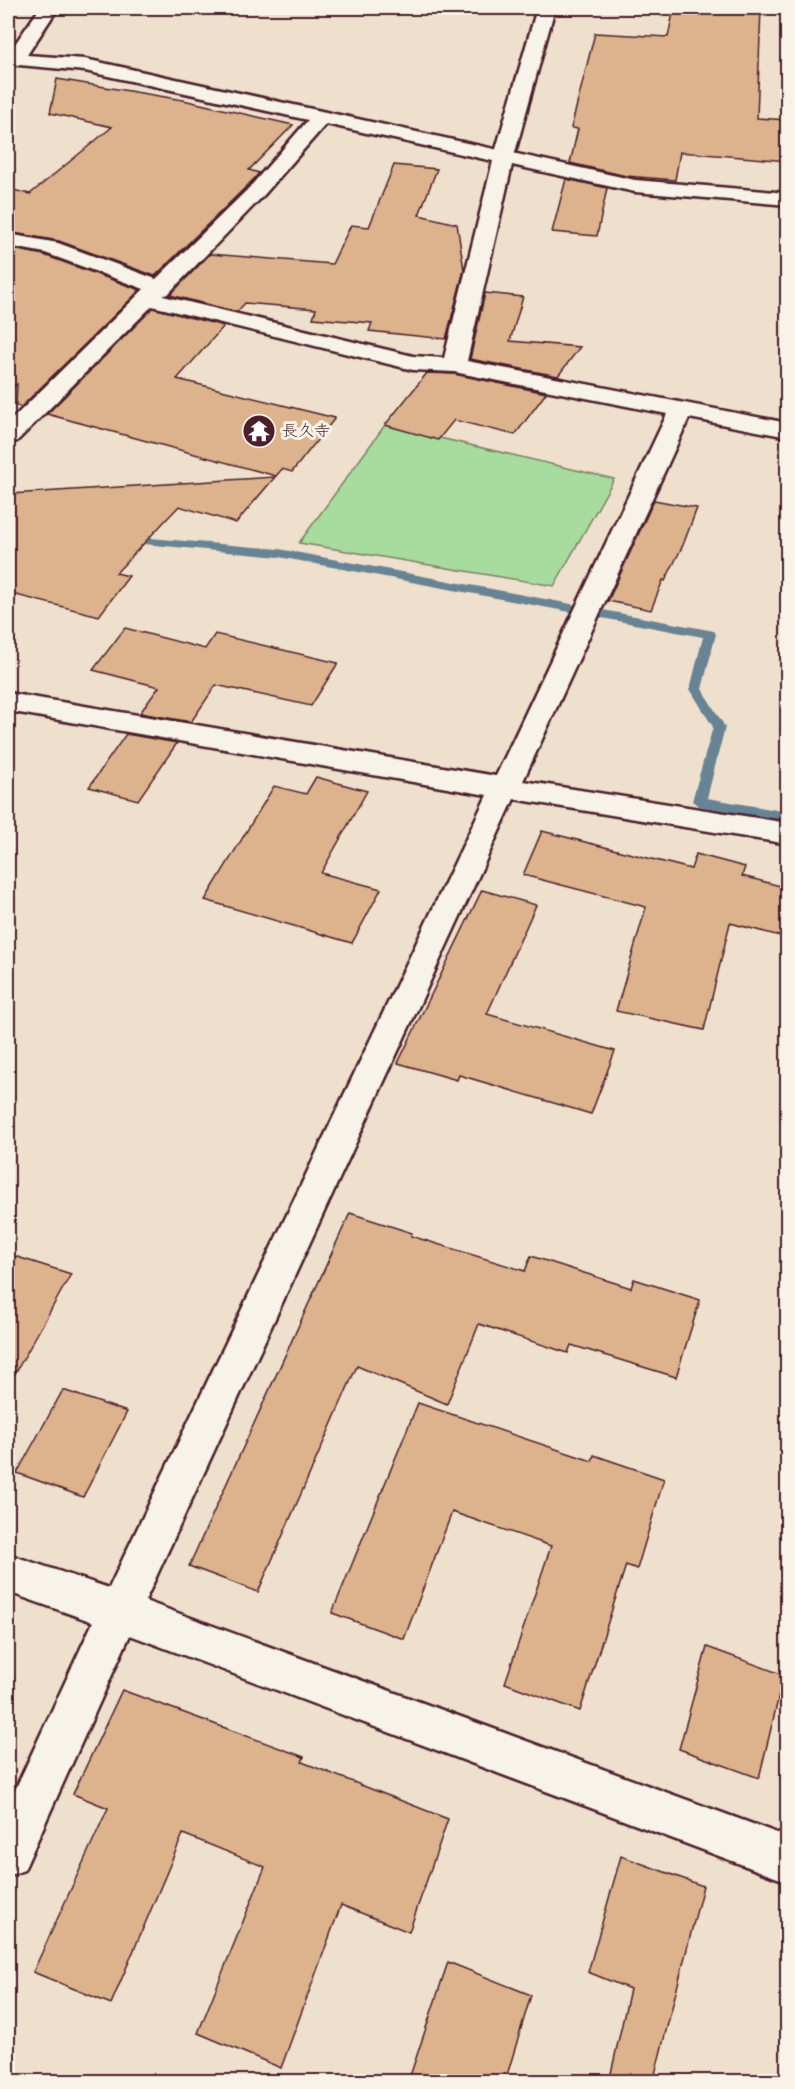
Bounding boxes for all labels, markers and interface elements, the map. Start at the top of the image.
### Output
temple icon: 長久寺 [241,413,277,449]
place label: 長久寺 [282,420,330,442]

